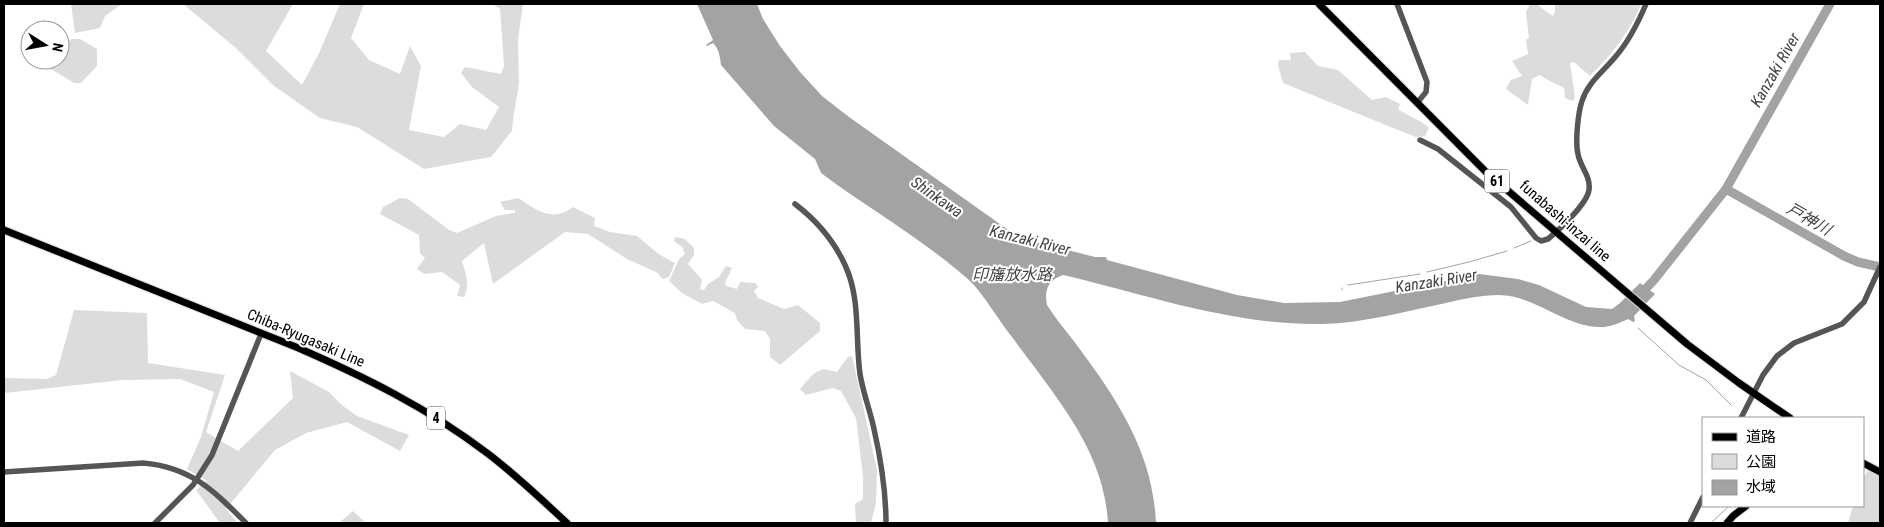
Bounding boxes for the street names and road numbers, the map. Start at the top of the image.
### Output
road number: 61 [1484,170,1510,192]
street label: funabashi-inzai line [1516,177,1614,265]
street label: Chiba-Ryugasaki Line [244,305,368,371]
road number: 4 [427,406,445,429]

